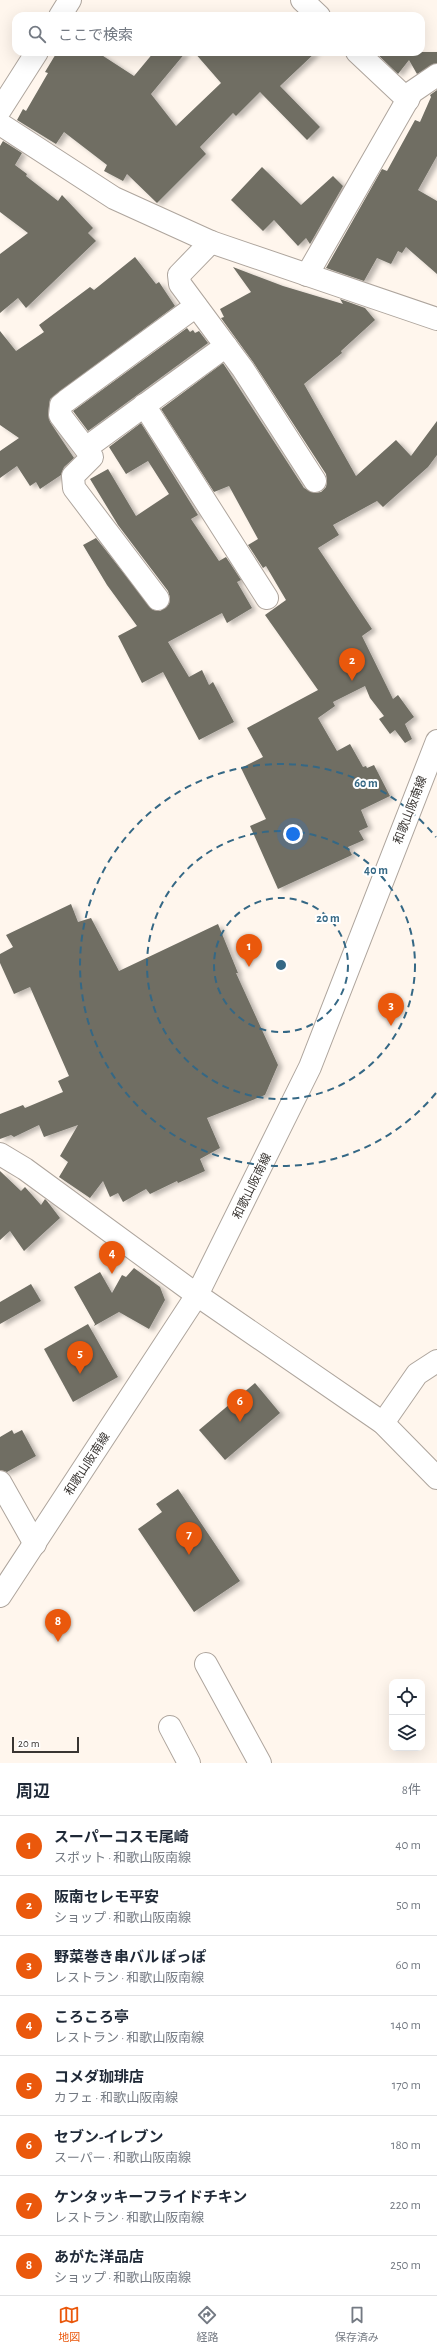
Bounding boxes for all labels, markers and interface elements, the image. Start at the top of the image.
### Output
search box [12,12,425,56]
icon: search [26,23,48,45]
text: ここで検索 [58,28,133,43]
pin: 2 [339,648,365,681]
street label: 和歌山阪南線 [391,774,429,846]
text: 60 m [354,777,378,789]
your location [283,824,303,844]
text: 40 m [364,864,388,876]
text: 20 m [316,912,340,924]
pin: 1 [236,934,262,967]
centre of rings [274,958,288,972]
pin: 3 [378,993,404,1026]
street label: 和歌山阪南線 [230,1151,273,1221]
pin: 4 [99,1241,125,1274]
pin: 5 [67,1341,93,1374]
pin: 6 [227,1389,253,1422]
street label: 和歌山阪南線 [62,1430,112,1497]
pin: 7 [176,1522,202,1555]
pin: 8 [45,1609,71,1642]
map controls [389,1679,425,1751]
button: locate [389,1679,425,1715]
button: layers [389,1715,425,1751]
scale bar [12,1735,79,1754]
text: 20 m [18,1738,39,1749]
text: 周辺 [16,1783,50,1800]
text: 8件 [402,1784,421,1797]
text: スーパーコスモ尾崎 [54,1830,189,1845]
text: 1 [27,1839,31,1852]
text: 40 m [395,1839,421,1852]
text: スポット · 和歌山阪南線 [54,1852,191,1865]
text: 阪南セレモ平安 [54,1890,159,1905]
text: 2 [26,1899,32,1912]
text: 50 m [396,1899,421,1912]
text: ショップ · 和歌山阪南線 [54,1912,191,1925]
text: 野菜巻き串バル ぽっぽ [54,1950,206,1965]
text: 3 [26,1959,32,1972]
text: 60 m [395,1959,421,1972]
text: レストラン · 和歌山阪南線 [54,1972,204,1985]
text: ころころ亭 [54,2010,129,2025]
text: 4 [26,2019,32,2032]
text: 140 m [391,2019,421,2032]
text: レストラン · 和歌山阪南線 [54,2032,204,2045]
text: コメダ珈琲店 [54,2070,144,2085]
text: 5 [26,2079,32,2092]
text: 170 m [392,2079,421,2092]
text: カフェ · 和歌山阪南線 [54,2092,178,2105]
text: セブン-イレブン [54,2130,164,2145]
text: 6 [26,2139,32,2152]
text: 180 m [391,2139,421,2152]
text: スーパー · 和歌山阪南線 [54,2152,191,2165]
text: ケンタッキーフライドチキン [54,2190,247,2205]
text: 7 [26,2199,32,2212]
text: 220 m [390,2199,421,2212]
text: レストラン · 和歌山阪南線 [54,2212,204,2225]
text: あがた洋品店 [54,2250,144,2265]
text: 8 [26,2259,32,2272]
text: 250 m [390,2259,421,2272]
text: ショップ · 和歌山阪南線 [54,2272,191,2285]
tab: 地図 [58,2304,80,2344]
tab: 経路 [196,2304,218,2344]
tab: 保存済み [335,2304,379,2344]

